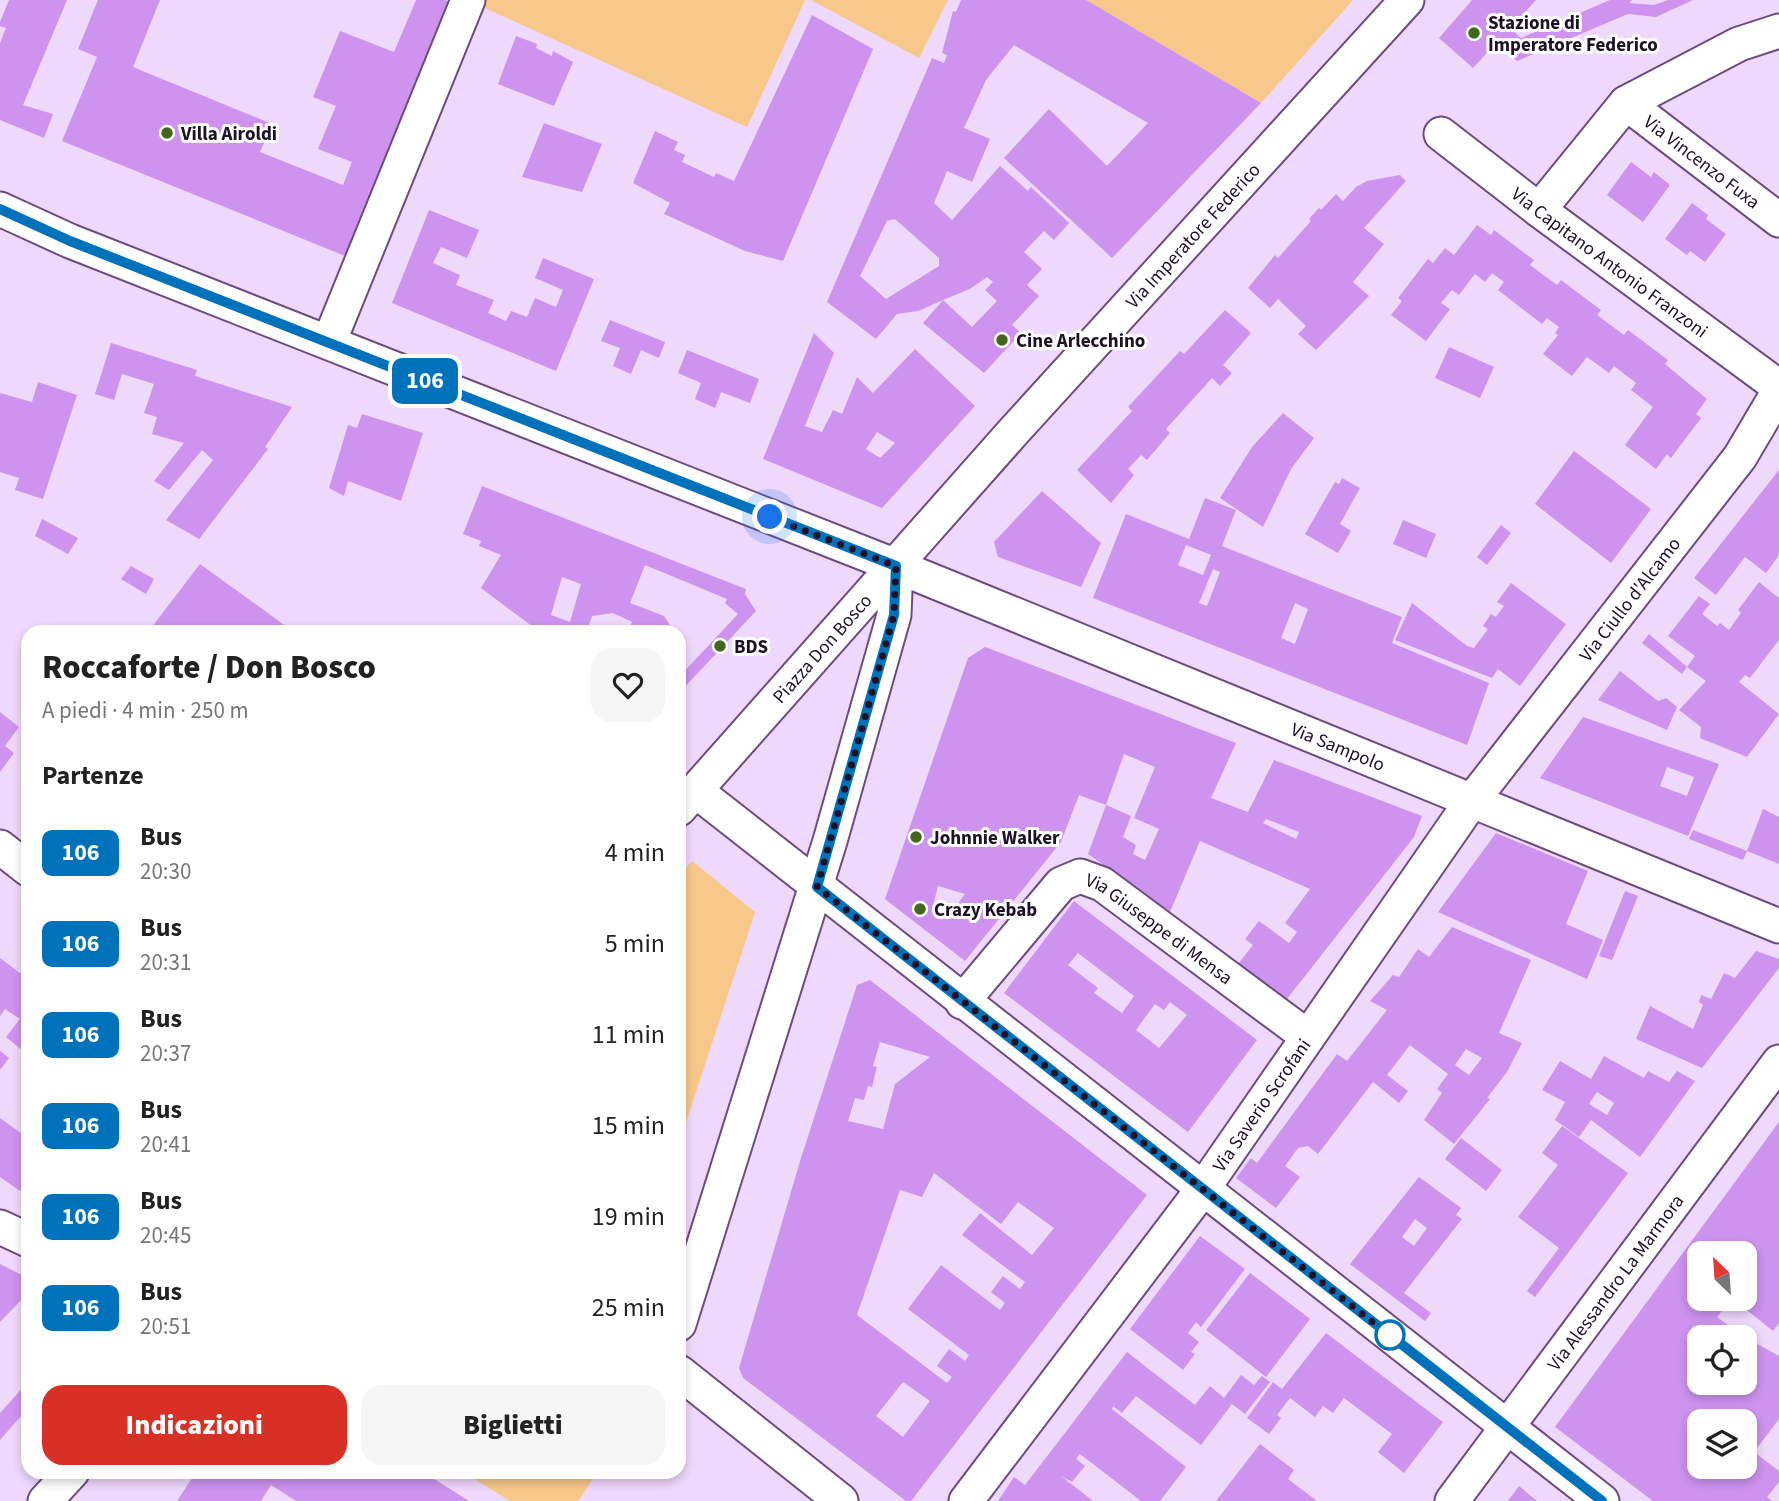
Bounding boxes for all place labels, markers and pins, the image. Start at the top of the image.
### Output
place label: Stazione di Imperatore Federico [1488,10,1658,59]
marker: Stazione di Imperatore Federico [1466,25,1482,41]
place label: Villa Airoldi [180,121,277,148]
marker: Villa Airoldi [159,125,175,141]
place label: Cine Arlecchino [1016,328,1145,355]
marker: Cine Arlecchino [994,332,1010,348]
place label: BDS [734,634,768,661]
marker: BDS [712,638,728,654]
place label: Johnnie Walker [930,825,1060,852]
marker: Johnnie Walker [908,829,924,845]
place label: Crazy Kebab [934,897,1037,924]
marker: Crazy Kebab [912,901,928,917]
unlabelled marker [1375,1320,1405,1350]

